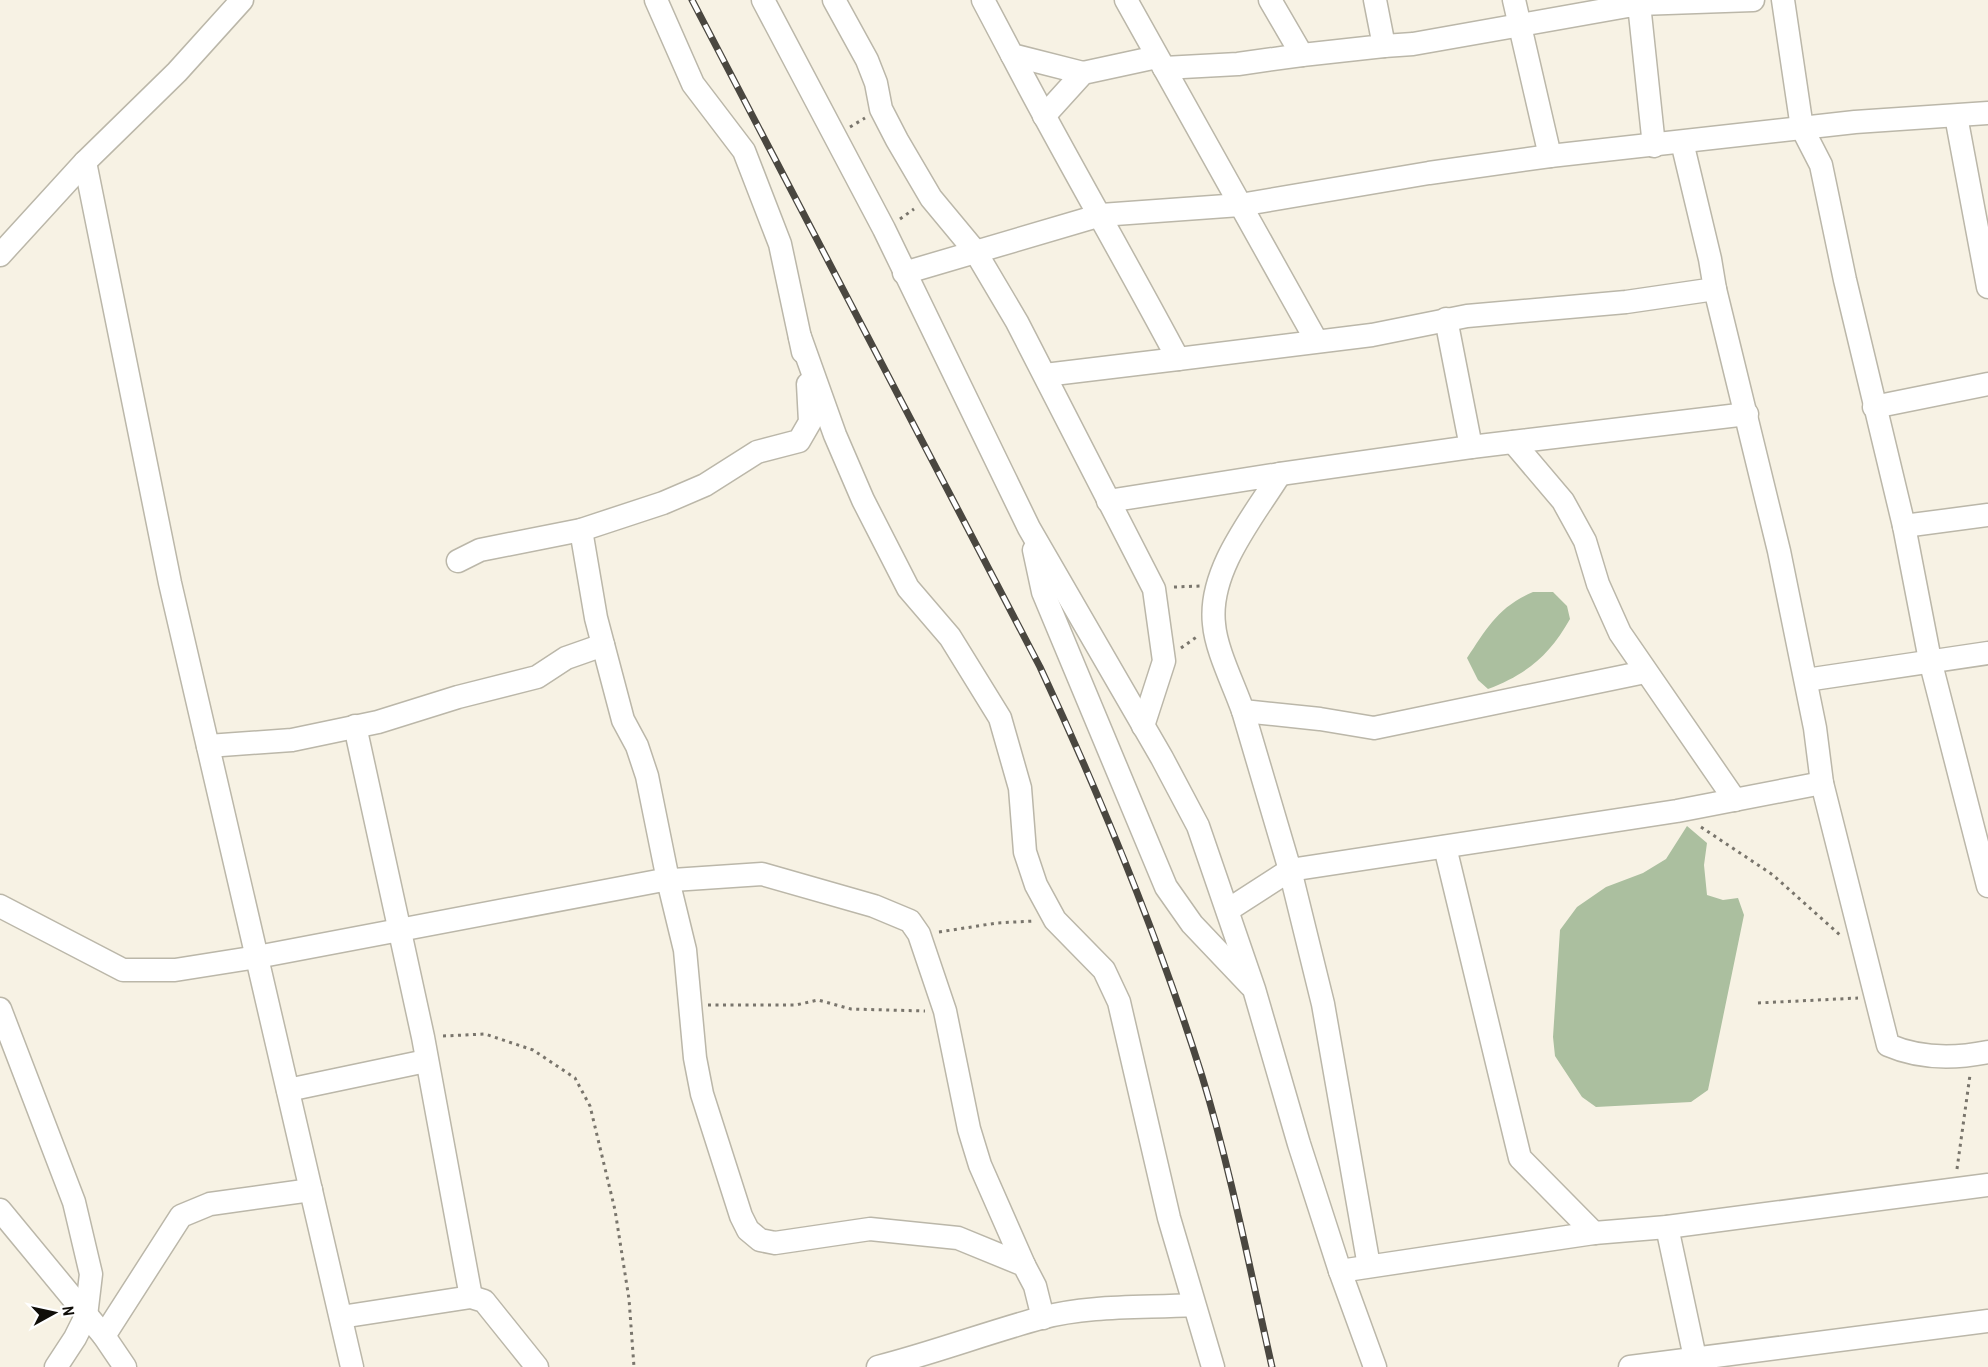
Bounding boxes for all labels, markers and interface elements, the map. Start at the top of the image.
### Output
north arrow [24,1283,84,1343]
text: N [57,1305,80,1317]

